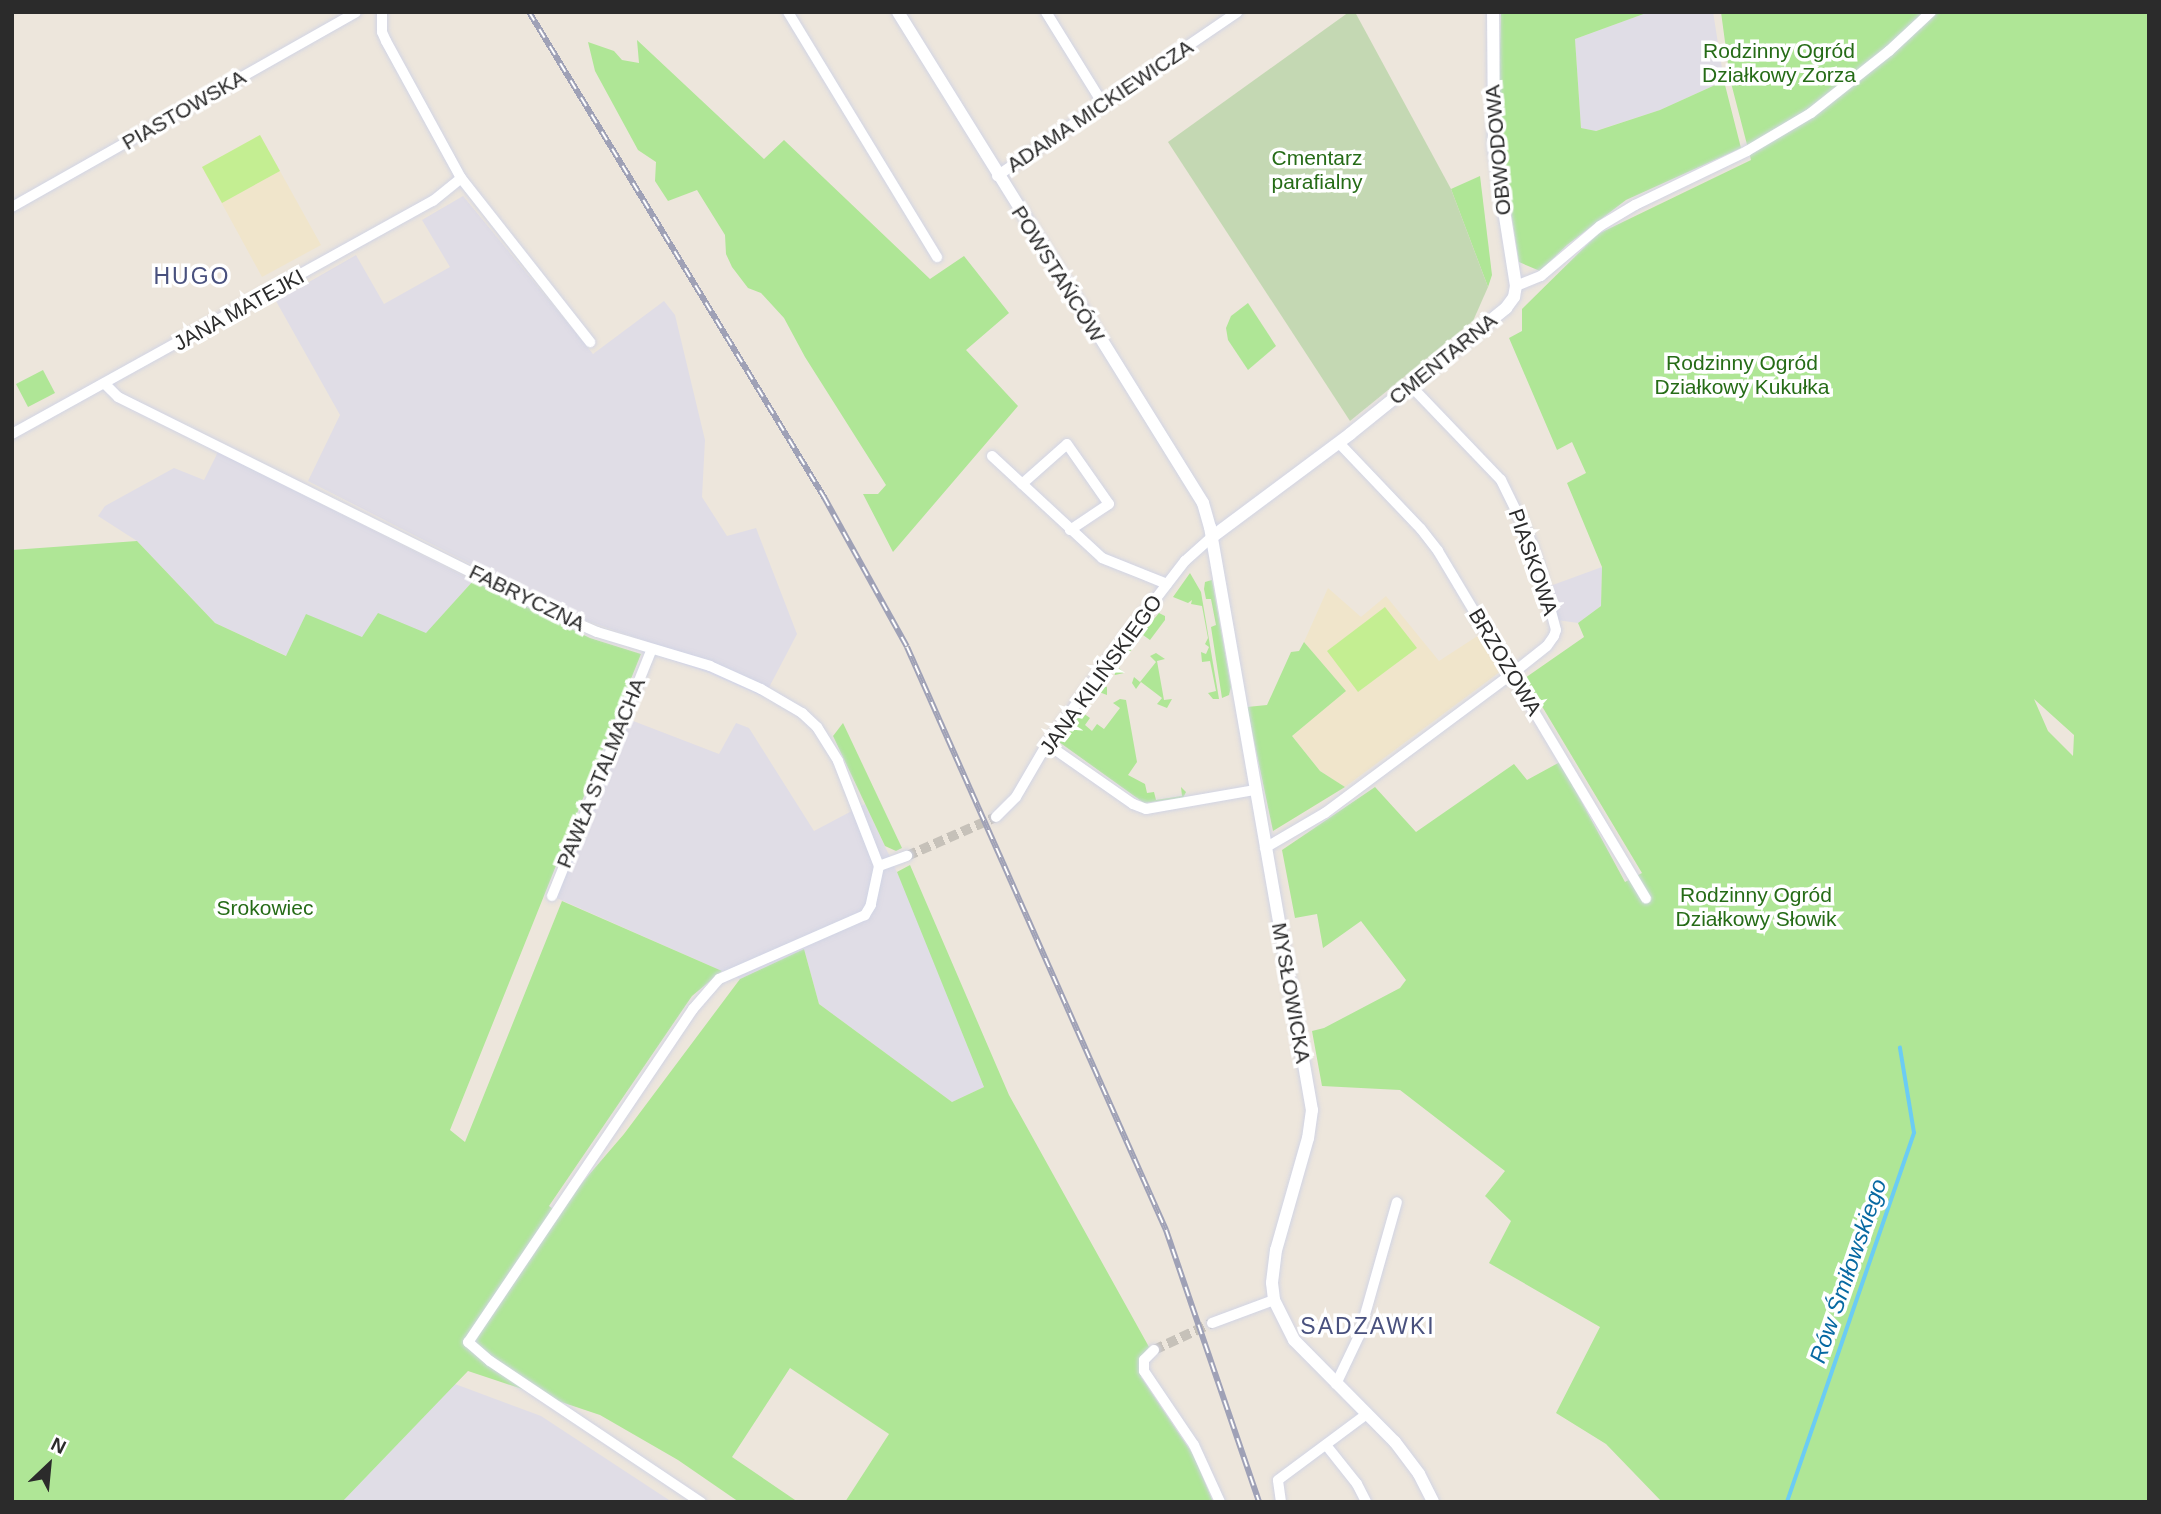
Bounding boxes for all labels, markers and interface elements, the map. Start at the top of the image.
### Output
street label: ADAMA MICKIEWICZA [1002,34,1198,178]
park label: Rodzinny Ogród Działkowy Zorza [1702,38,1856,88]
street label: PIASTOWSKA [118,64,250,156]
street label: OBWODOWA [1480,84,1516,216]
park label: Cmentarz parafialny [1271,145,1363,195]
street label: POWSTAŃCÓW [1006,201,1110,347]
district label: HUGO [154,262,230,290]
street label: JANA MATEJKI [169,263,309,357]
street label: CMENTARNA [1384,308,1502,410]
park label: Rodzinny Ogród Działkowy Kukułka [1654,350,1830,400]
street label: PIASKOWA [1503,505,1563,619]
street label: FABRYCZNA [465,559,589,637]
street label: JANA KILIŃSKIEGO [1034,590,1168,760]
street label: BRZOZOWA [1463,604,1547,720]
street label: PAWŁA STALMACHA [551,674,651,872]
park label: Rodzinny Ogród Działkowy Słowik [1675,882,1837,932]
park label: Srokowiec [217,895,313,921]
street label: MYSŁOWICKA [1266,921,1316,1065]
water label: Rów Śmiłowskiego [1804,1175,1892,1367]
district label: SADZAWKI [1301,1312,1435,1340]
north arrow [14,1430,84,1500]
text: N [48,1433,69,1458]

